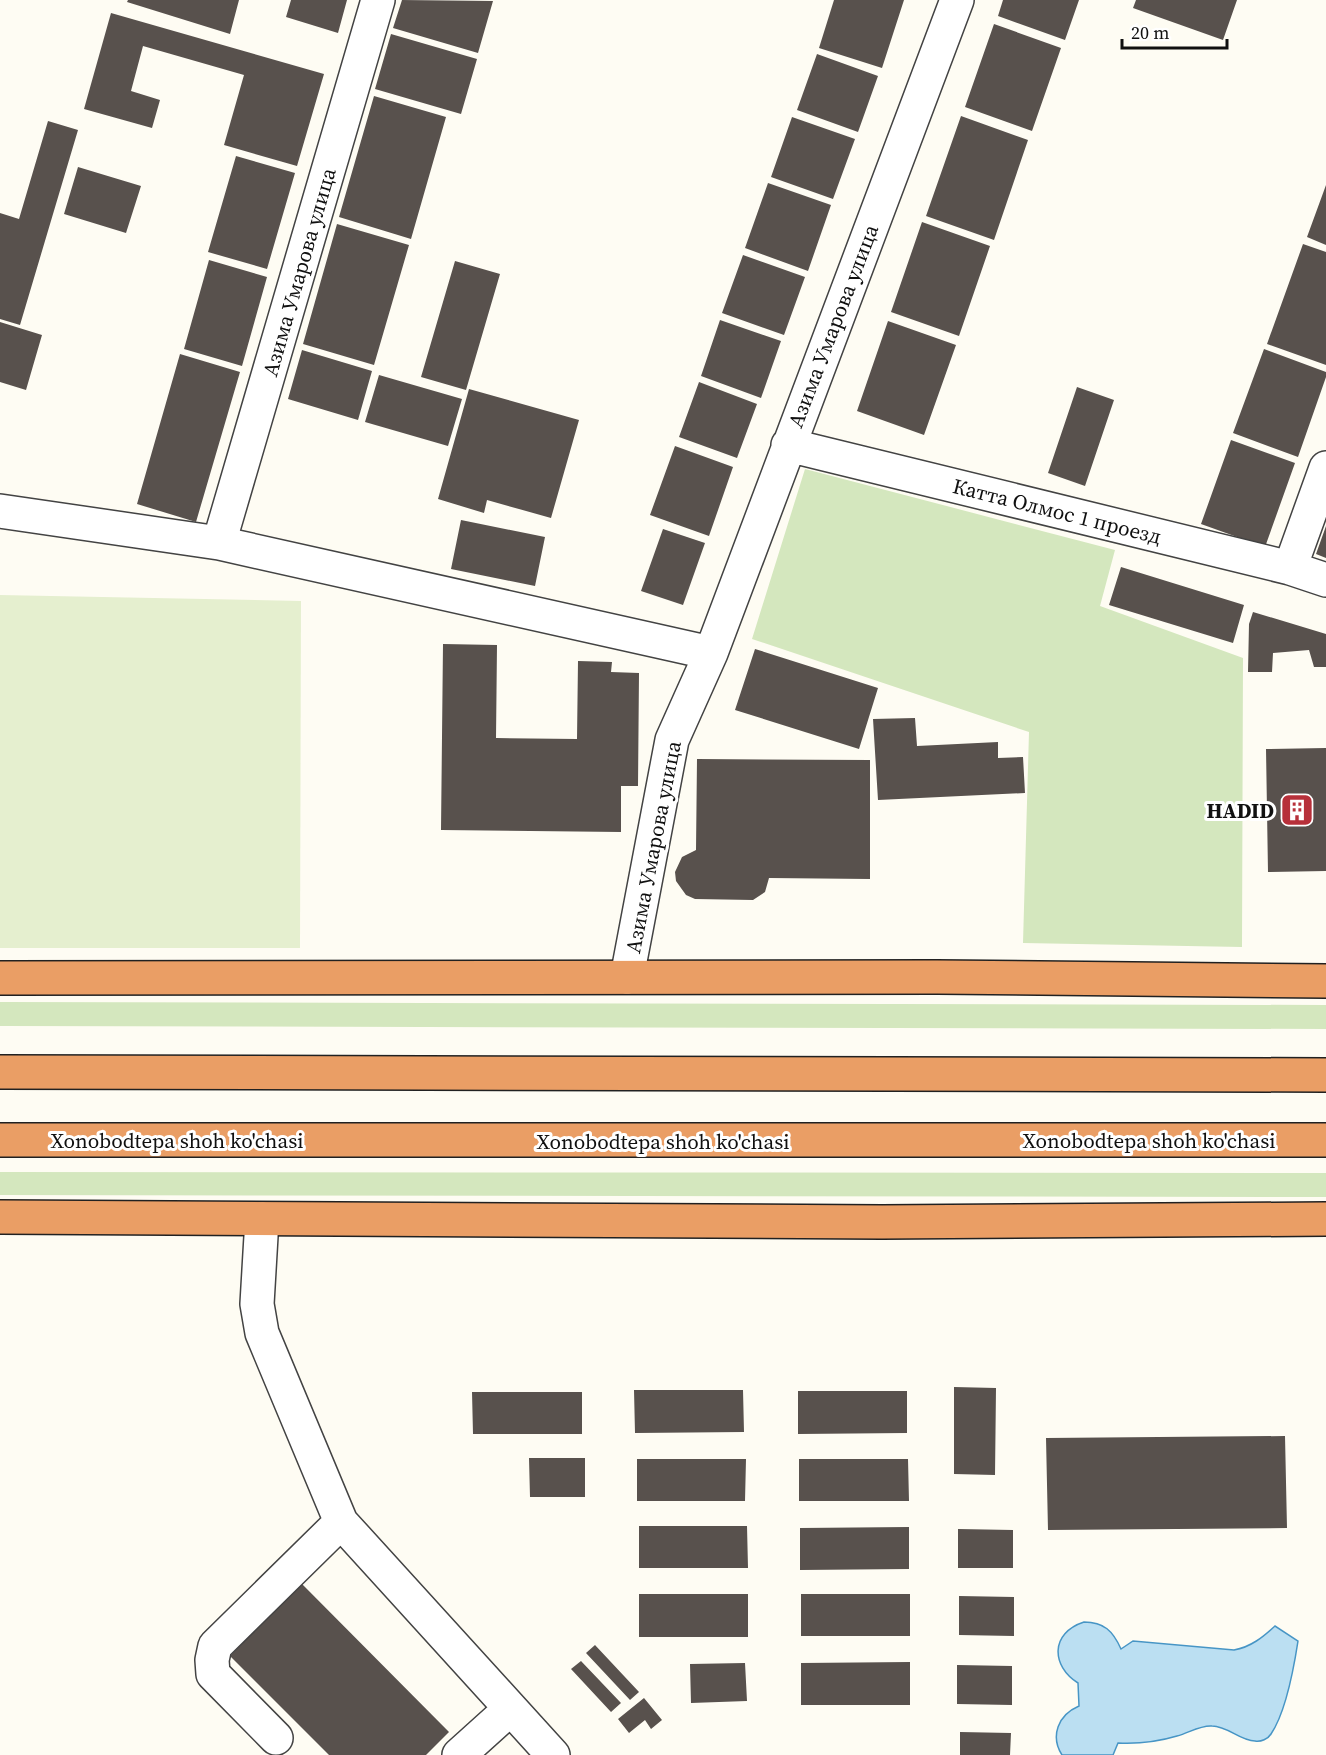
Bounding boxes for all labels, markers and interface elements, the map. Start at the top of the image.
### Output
scale bar [1122,12,1227,50]
text: 20 m [1131,20,1169,45]
street label: Азима Умарова улица [255,164,343,380]
street label: Азима Умарова улица [781,220,885,432]
street label: Катта Олмос 1 проезд [950,471,1164,551]
street label: Азима Умарова улица [618,738,688,956]
building icon: HADID [1279,792,1315,828]
place label: HADID [1207,796,1274,825]
street label: Xonobodtepa shoh ko'chasi [50,1126,304,1155]
street label: Xonobodtepa shoh ko'chasi [1022,1126,1276,1155]
street label: Xonobodtepa shoh ko'chasi [536,1127,790,1156]

